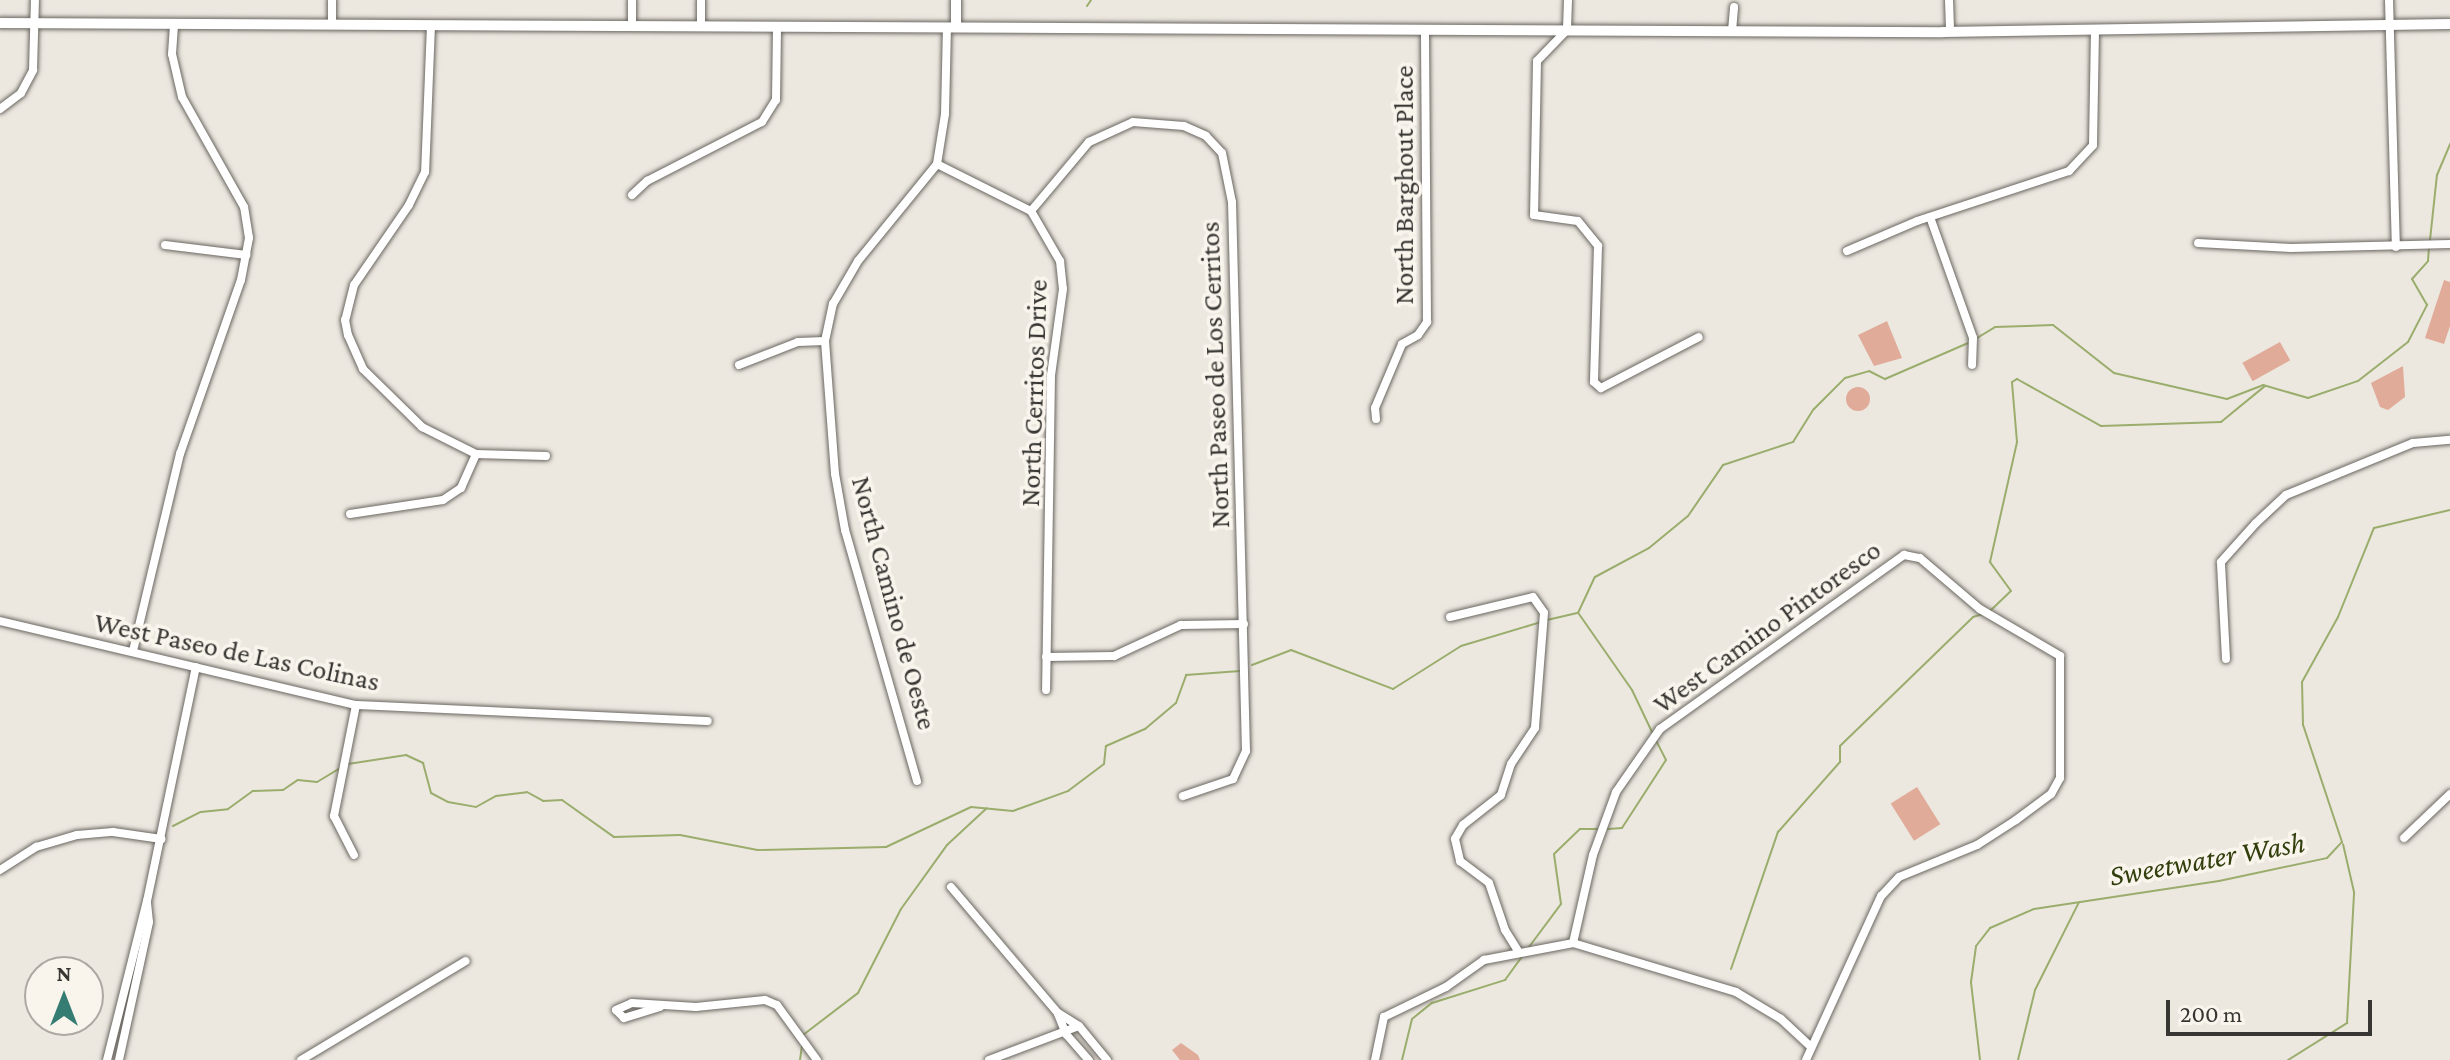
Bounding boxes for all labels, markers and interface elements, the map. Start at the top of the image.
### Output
street label: North Barghout Place [1387,65,1421,305]
street label: North Paseo de Los Cerritos [1193,221,1237,529]
street label: North Cerritos Drive [1013,279,1055,507]
street label: North Camino de Oeste [844,473,944,733]
street label: West Camino Pintoresco [1647,533,1887,721]
street label: West Paseo de Las Colinas [91,605,383,699]
water label: Sweetwater Wash [2106,824,2308,894]
north arrow [24,956,104,1036]
text: N [57,961,72,986]
scale bar [2170,984,2376,1034]
text: 200 m [2180,1000,2242,1027]

